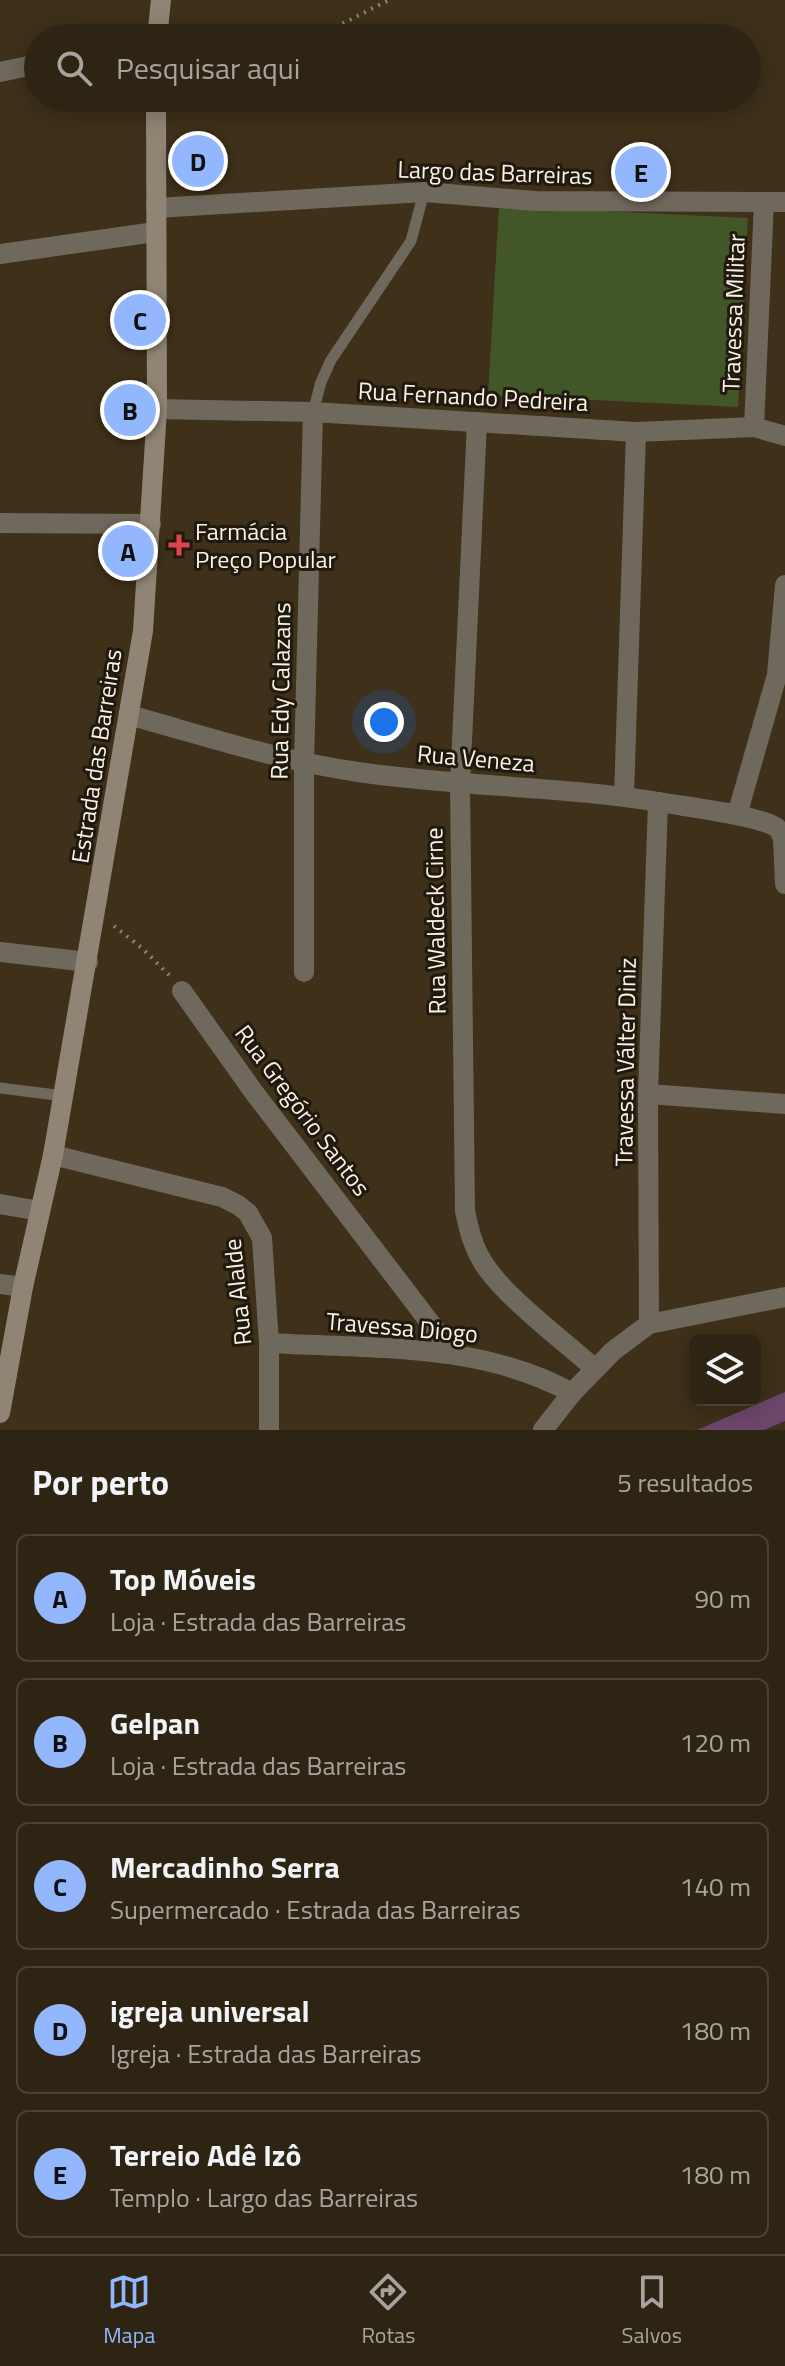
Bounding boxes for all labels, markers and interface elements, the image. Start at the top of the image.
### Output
search box [24,24,761,112]
text: Pesquisar aqui [116,45,300,91]
icon: search [52,46,96,90]
pin: D [172,131,224,191]
pin: E [615,142,667,202]
street label: Largo das Barreiras [397,151,593,193]
street label: Travessa Militar [712,233,754,393]
pin: C [114,290,166,350]
street label: Rua Fernando Pedreira [357,372,589,420]
pin: B [104,380,156,440]
place label: Farmácia Preço Popular [195,513,336,577]
pin: A [102,521,154,581]
marker: Farmácia Preço Popular [170,536,188,554]
street label: Rua Edy Calazans [260,602,300,780]
street label: Estrada das Barreiras [61,646,131,866]
your location [364,702,404,742]
street label: Rua Veneza [416,735,536,781]
street label: Rua Waldeck Cirne [415,827,455,1015]
street label: Travessa Válter Diniz [605,957,645,1167]
street label: Rua Gregório Santos [227,1017,379,1203]
street label: Rua Alalde [214,1237,260,1347]
street label: Travessa Diogo [325,1302,479,1352]
map controls [689,1334,761,1406]
button: layers [689,1334,761,1406]
text: Por perto [32,1456,169,1508]
text: 5 resultados [617,1463,753,1502]
text: Top Móveis [110,1556,256,1602]
text: A [52,1579,68,1618]
text: 90 m [694,1579,751,1618]
text: Loja · Estrada das Barreiras [110,1602,406,1641]
text: Gelpan [110,1700,200,1746]
text: B [52,1723,68,1762]
text: 120 m [680,1723,751,1762]
text: Loja · Estrada das Barreiras [110,1746,406,1785]
text: Mercadinho Serra [110,1844,340,1890]
text: C [53,1867,67,1906]
text: 140 m [680,1867,751,1906]
text: Supermercado · Estrada das Barreiras [110,1890,521,1929]
text: igreja universal [110,1988,310,2034]
text: D [52,2011,68,2050]
text: 180 m [680,2011,751,2050]
text: Igreja · Estrada das Barreiras [110,2034,422,2073]
text: Terreio Adê Izô [110,2132,301,2178]
text: E [53,2155,67,2194]
text: 180 m [680,2155,751,2194]
text: Templo · Largo das Barreiras [110,2178,418,2217]
tab: Mapa [103,2270,155,2352]
tab: Rotas [362,2270,415,2352]
tab: Salvos [622,2270,682,2352]

